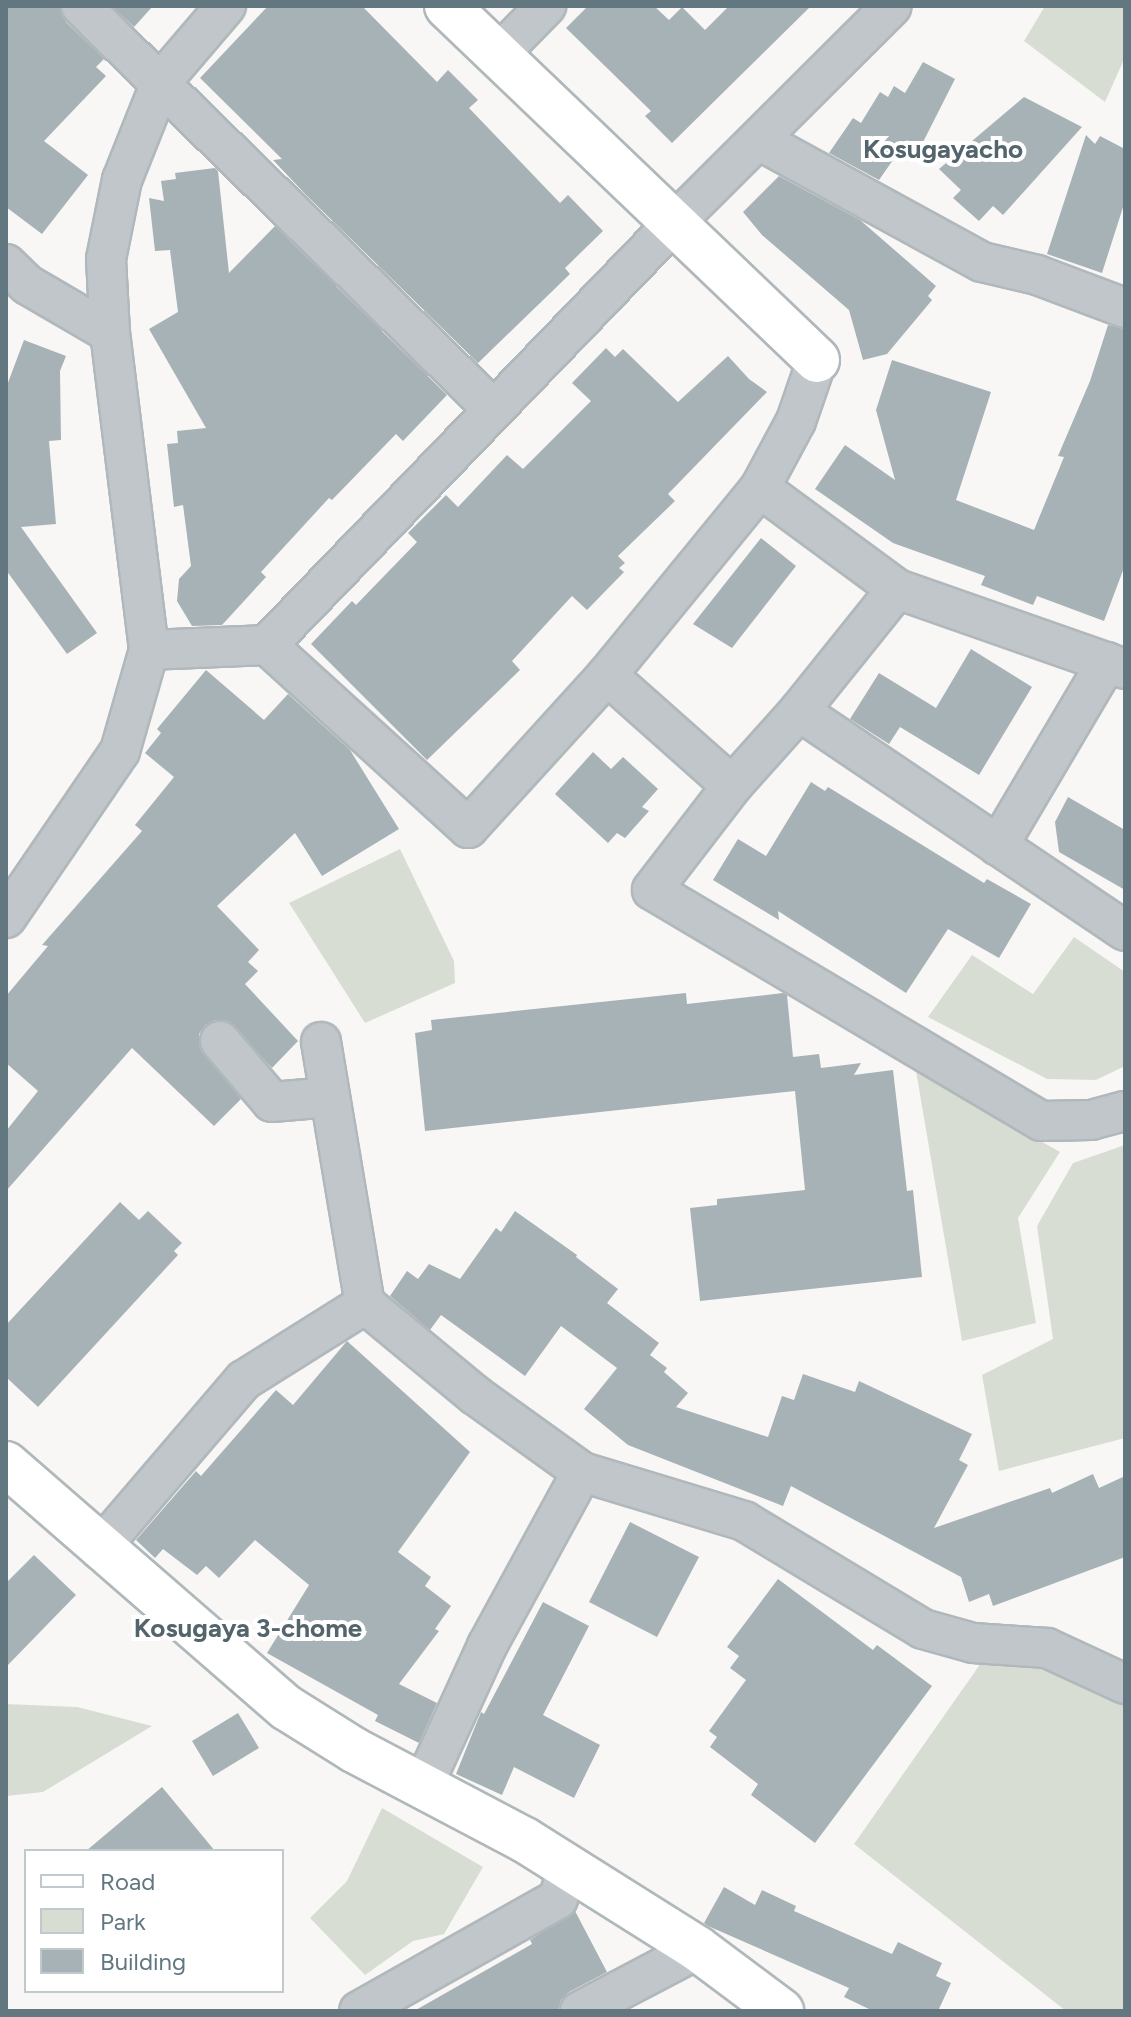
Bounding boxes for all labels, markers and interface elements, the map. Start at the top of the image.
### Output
district label: Kosugayacho [863,134,1023,166]
district label: Kosugaya 3-chome [134,1613,362,1645]
legend [24,1849,284,1993]
text: Road [100,1867,155,1896]
text: Park [100,1907,146,1936]
text: Building [100,1947,186,1976]

